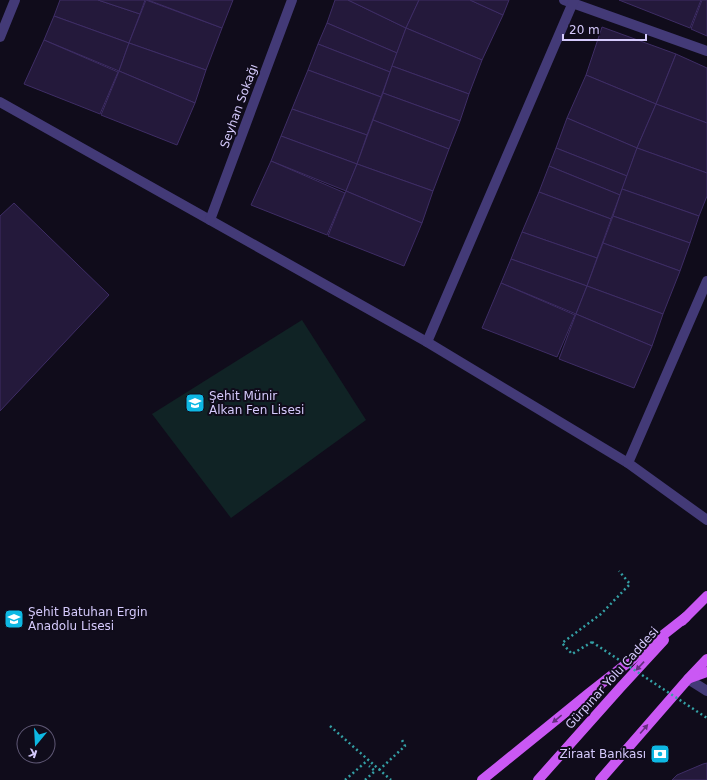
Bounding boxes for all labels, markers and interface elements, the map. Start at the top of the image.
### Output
scale bar [563,16,646,42]
text: 20 m [569,23,600,37]
street label: Seyhan Sokağı [217,62,261,150]
place label: Şehit Münir Alkan Fen Lisesi [209,389,304,417]
school or university icon: Şehit Münir Alkan Fen Lisesi [184,392,206,414]
place label: Şehit Batuhan Ergin Anadolu Lisesi [28,605,148,633]
school or university icon: Şehit Batuhan Ergin Anadolu Lisesi [3,608,25,630]
street label: Gürpınar Yolu Caddesi [563,624,661,732]
one-way arrow [636,661,645,671]
one-way arrow [551,715,562,724]
north arrow [16,724,56,764]
one-way arrow [639,724,648,735]
bank icon: Ziraat Bankası [649,743,671,765]
text: K [27,745,39,761]
place label: Ziraat Bankası [559,747,646,761]

